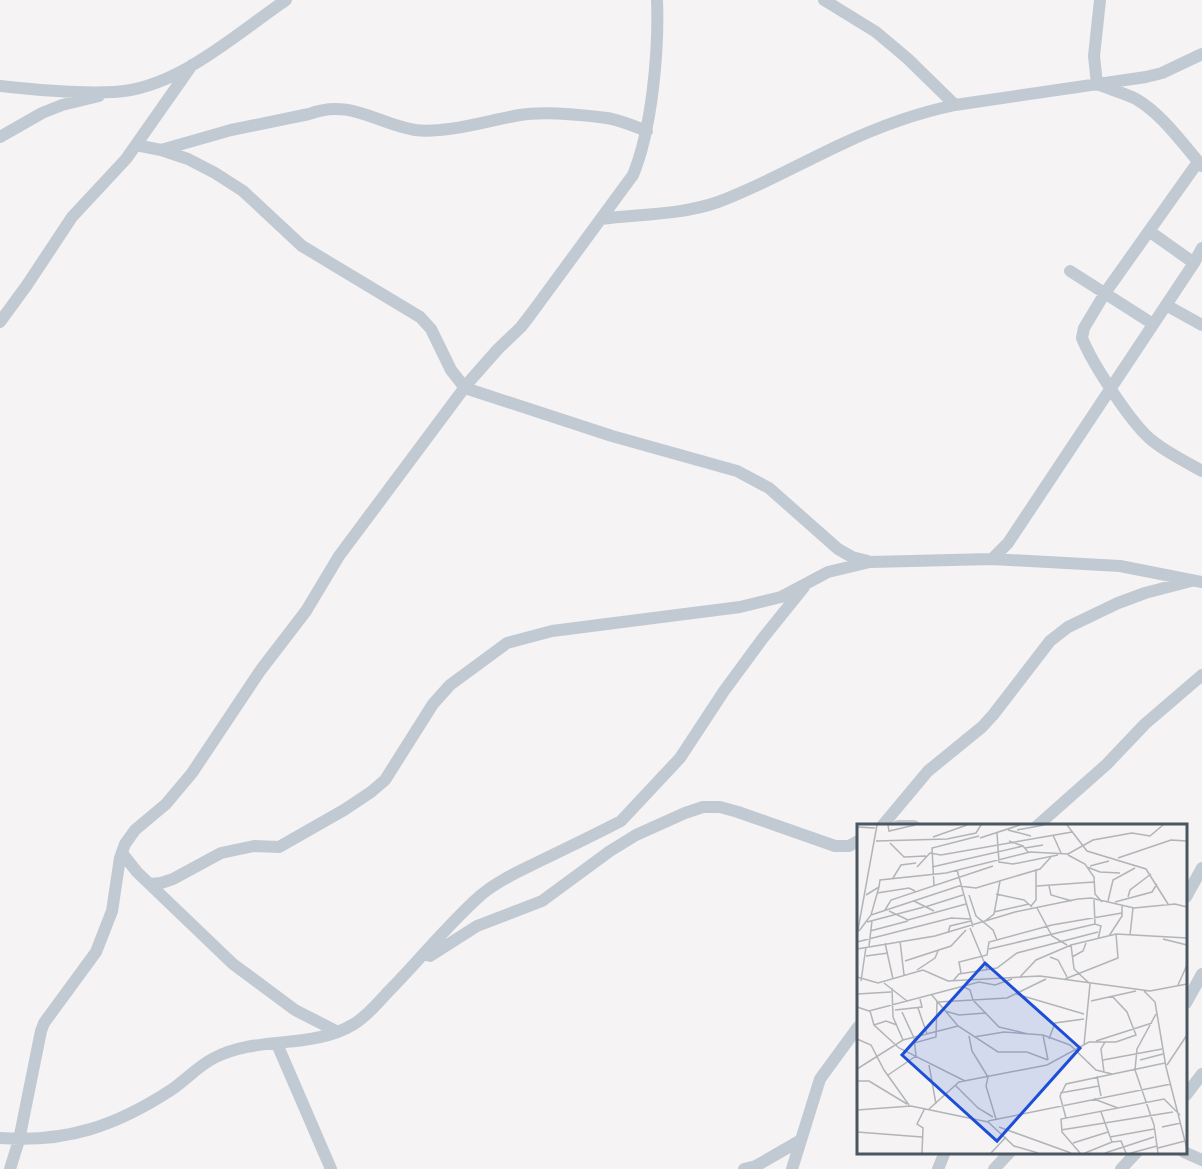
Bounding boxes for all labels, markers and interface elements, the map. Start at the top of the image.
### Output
inset map [857,824,1187,1154]

